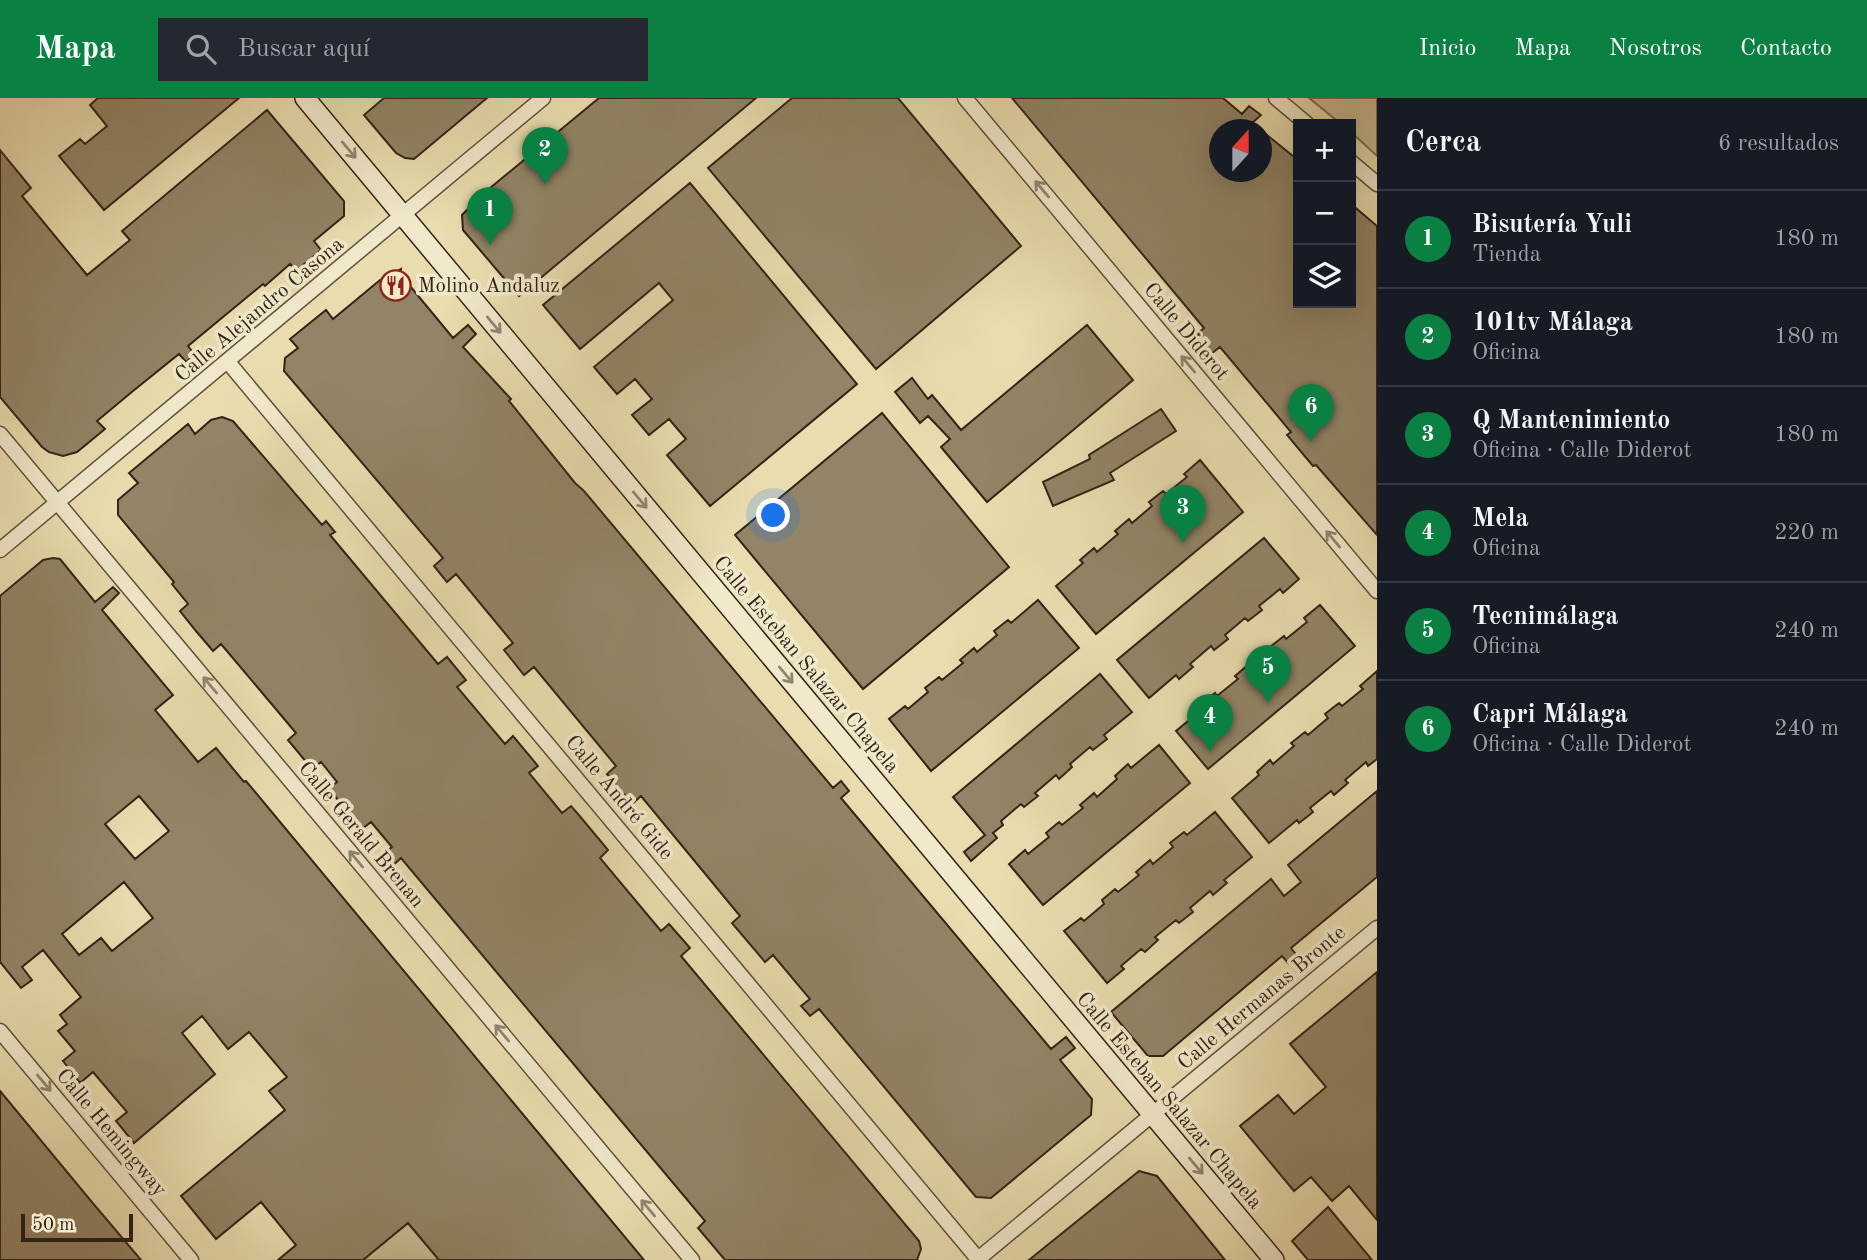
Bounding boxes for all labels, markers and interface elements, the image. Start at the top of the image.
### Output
search box [158,18,648,81]
icon: search [182,30,220,68]
text: Mapa [35,33,116,66]
text: Buscar aquí [238,36,370,62]
text: Inicio [1419,37,1477,61]
text: Mapa [1515,37,1571,61]
text: Nosotros [1609,37,1702,61]
text: Contacto [1740,37,1832,61]
north arrow [1209,119,1272,182]
map controls [1293,119,1356,308]
button: + [1293,119,1356,182]
pin: 2 [522,127,568,185]
text: Cerca [1405,128,1481,158]
text: 6 resultados [1718,132,1839,155]
one-way arrow [341,141,357,159]
one-way arrow [1034,181,1050,199]
button: − [1293,182,1356,245]
pin: 1 [467,187,513,245]
text: Bisutería Yuli [1472,212,1632,238]
text: 1 [1421,227,1435,250]
text: 180 m [1774,227,1839,250]
street label: Calle Alejandro Casona [172,234,348,387]
text: Tienda [1472,243,1541,266]
button: layers [1293,245,1356,308]
restaurant icon: Molino Andaluz [378,268,412,302]
place label: Molino Andaluz [418,276,560,297]
street label: Calle Diderot [1139,279,1233,385]
text: 101tv Málaga [1472,310,1633,336]
one-way arrow [486,316,502,334]
text: 2 [1421,325,1435,348]
text: 180 m [1774,325,1839,348]
text: Oficina [1472,341,1540,364]
one-way arrow [1180,355,1196,373]
pin: 6 [1288,384,1334,442]
text: Q Mantenimiento [1472,408,1670,434]
text: 3 [1421,423,1435,446]
text: 180 m [1774,423,1839,446]
text: Oficina · Calle Diderot [1472,439,1691,462]
pin: 3 [1160,485,1206,543]
one-way arrow [632,491,648,509]
your location [756,498,790,532]
text: Mela [1472,506,1529,532]
text: 4 [1421,521,1435,544]
text: 220 m [1774,521,1839,544]
one-way arrow [1325,530,1341,548]
text: Oficina [1472,537,1540,560]
street label: Calle Esteban Salazar Chapela [709,552,903,778]
text: Tecnimálaga [1472,604,1618,630]
text: 5 [1421,619,1435,642]
text: 240 m [1774,619,1839,642]
text: Oficina [1472,635,1540,658]
pin: 5 [1245,645,1291,703]
one-way arrow [778,665,794,683]
one-way arrow [202,676,218,694]
pin: 4 [1187,694,1233,752]
text: Capri Málaga [1472,702,1628,728]
text: 6 [1421,717,1435,740]
text: 240 m [1774,717,1839,740]
street label: Calle André Gide [561,732,677,864]
text: Oficina · Calle Diderot [1472,733,1691,756]
street label: Calle Gerald Brenan [294,758,428,912]
one-way arrow [348,851,364,869]
street label: Calle Hermanas Bronte [1174,922,1350,1074]
street label: Calle Esteban Salazar Chapela [1072,988,1266,1214]
one-way arrow [494,1025,510,1043]
street label: Calle Hemingway [52,1065,170,1201]
one-way arrow [36,1074,52,1092]
one-way arrow [1189,1157,1204,1175]
one-way arrow [641,1199,656,1217]
scale bar [21,1211,133,1243]
text: 50 m [32,1216,74,1235]

